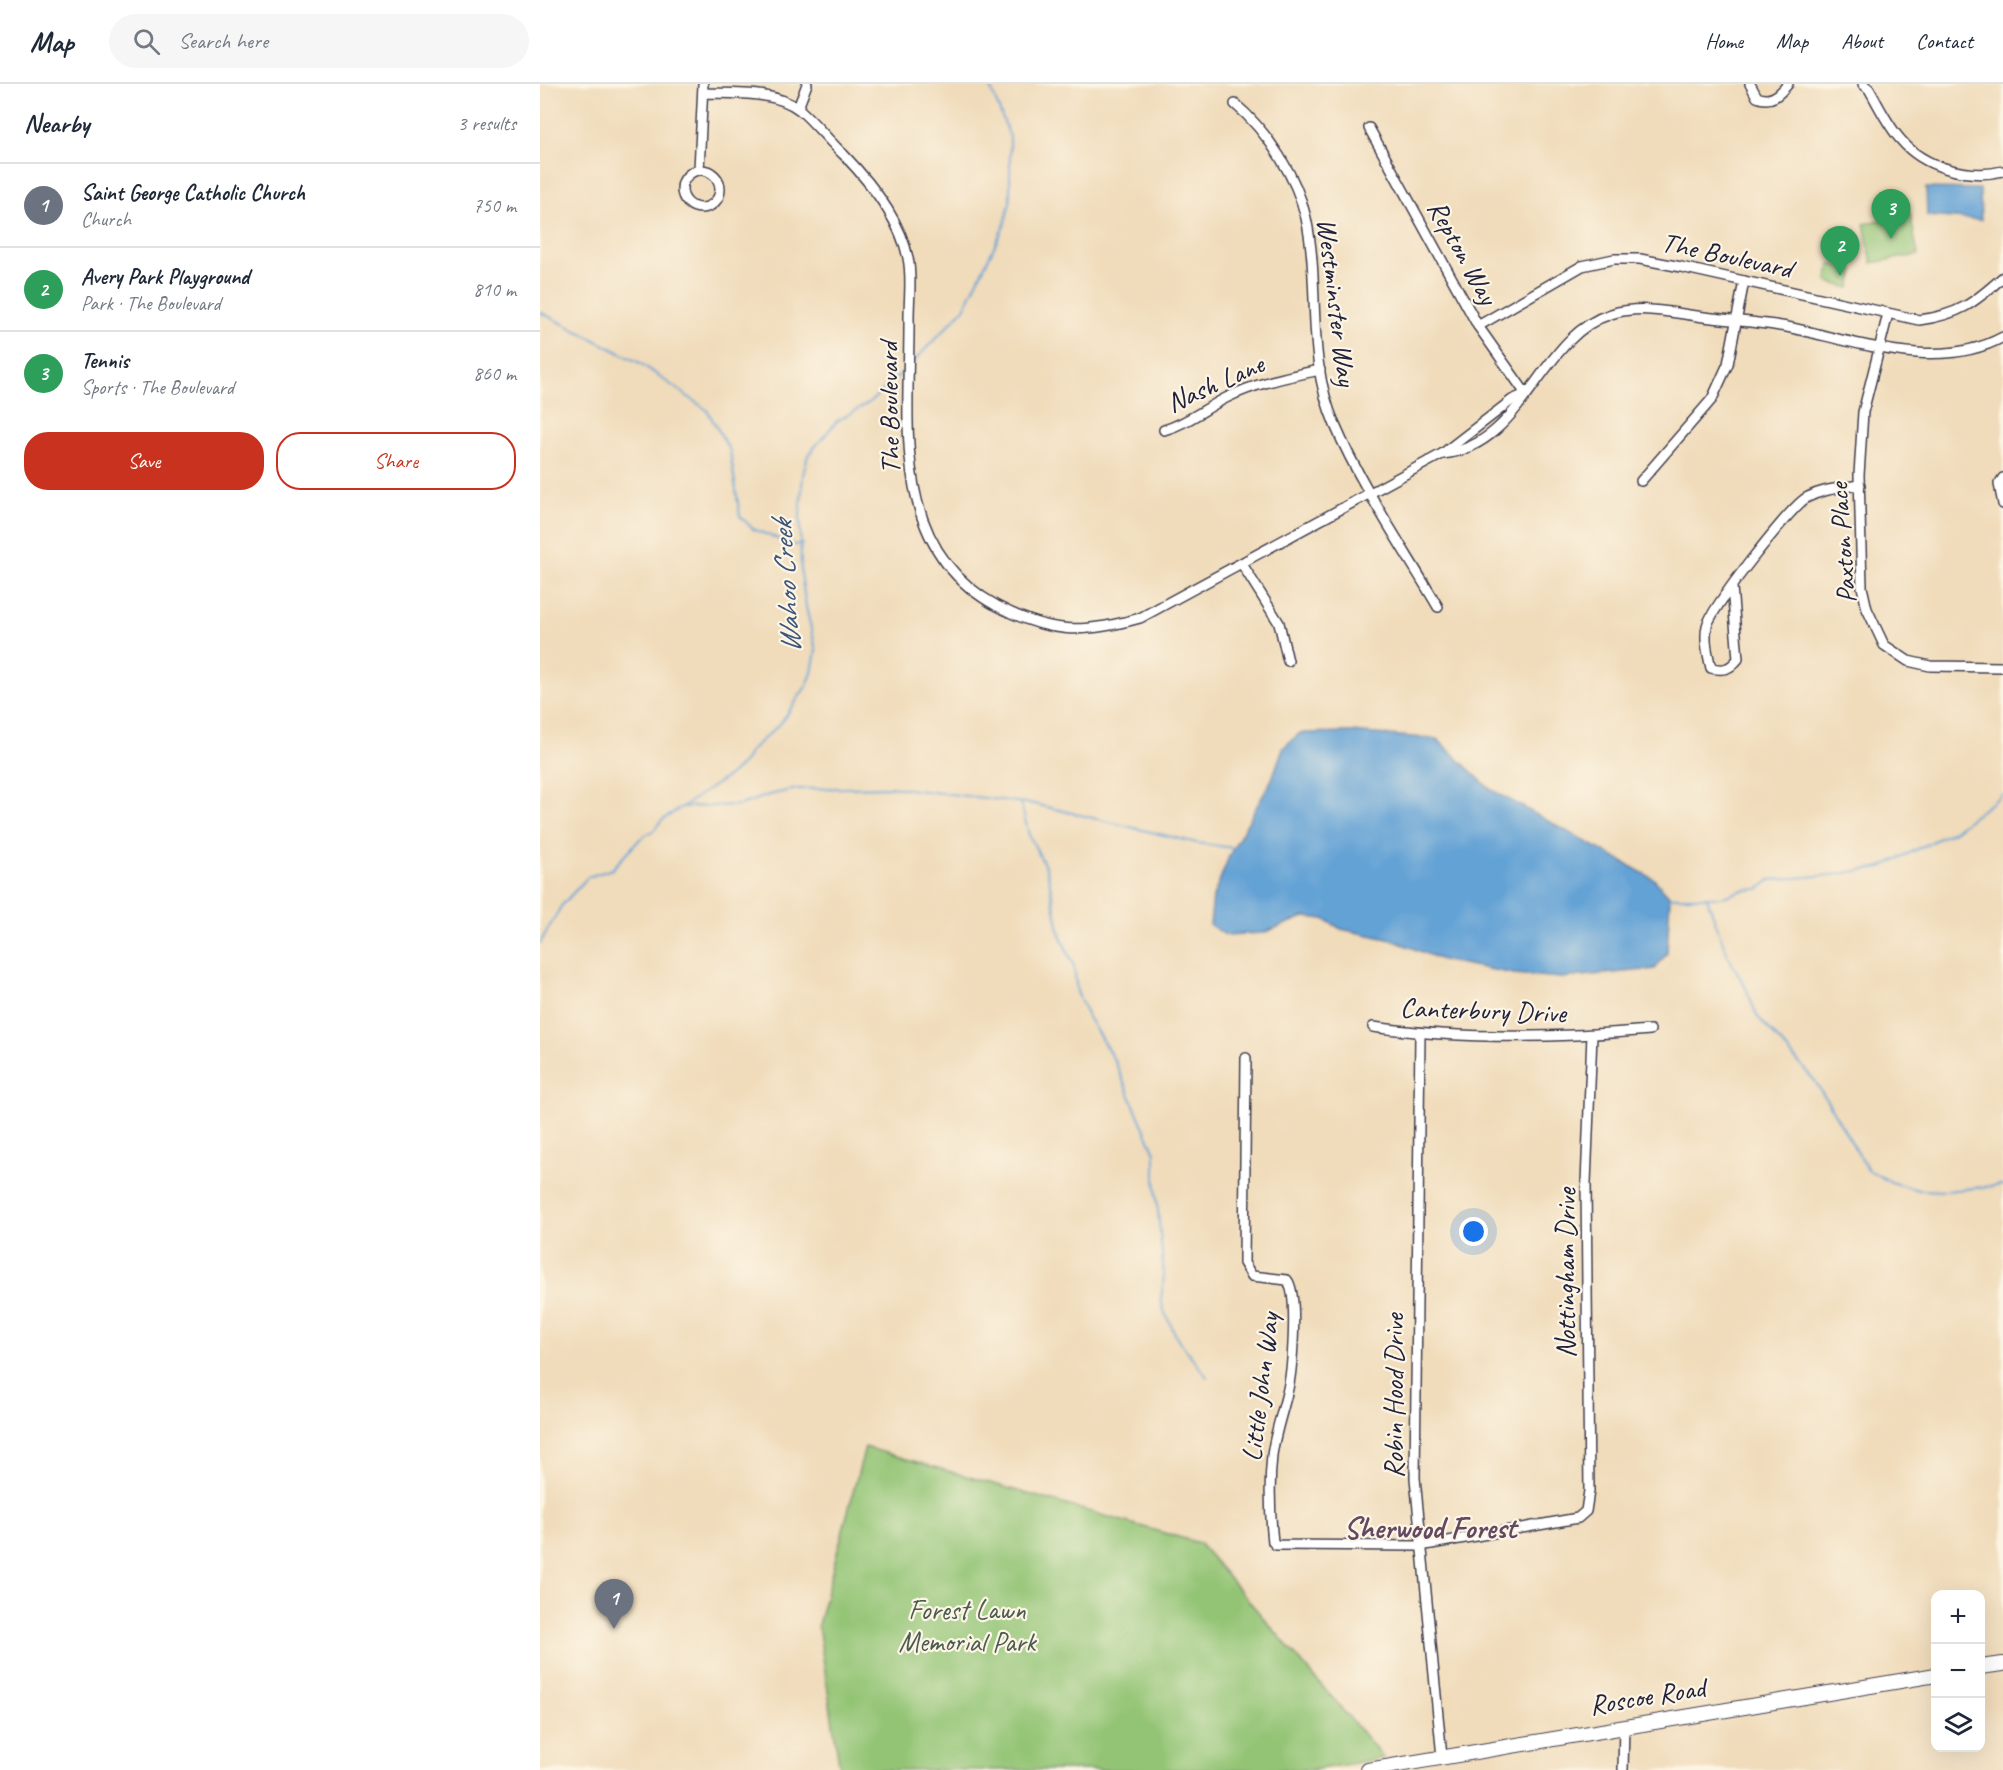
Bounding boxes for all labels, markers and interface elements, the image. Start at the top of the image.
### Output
search box [109,14,529,68]
text: Map [30,24,73,59]
icon: search [130,25,163,58]
text: Search here [178,27,268,55]
text: Home [1705,28,1743,54]
text: Map [1776,28,1808,54]
text: About [1841,28,1883,54]
text: Contact [1916,28,1973,54]
text: Nearby [24,107,89,140]
text: 3 results [457,111,516,136]
text: Saint George Catholic Church [81,179,305,207]
pin: 3 [1872,190,1910,239]
text: 1 [39,193,48,218]
text: 750 m [473,193,516,218]
street label: Repton Way [1420,194,1507,313]
text: Church [81,207,131,232]
street label: Westminster Way [1309,216,1365,390]
street label: The Boulevard [1659,224,1799,287]
pin: 2 [1820,226,1860,276]
text: Avery Park Playground [81,263,249,291]
text: 2 [39,277,48,302]
text: 810 m [473,277,516,302]
text: Park · The Boulevard [81,291,221,316]
street label: The Boulevard [870,338,908,474]
street label: Nash Lane [1161,345,1271,420]
text: Tennis [81,347,129,375]
text: 3 [39,361,48,386]
text: 860 m [473,361,516,386]
text: Sports · The Boulevard [81,375,234,400]
button: Save [24,432,264,490]
button: Share [276,432,516,490]
street label: Paxton Place [1820,480,1864,604]
water label: Wahoo Creek [762,513,810,655]
street label: Canterbury Drive [1400,990,1568,1030]
street label: Nottingham Drive [1548,1186,1583,1358]
your location [1459,1217,1488,1246]
street label: Little John Way [1234,1308,1287,1463]
street label: Robin Hood Drive [1376,1312,1411,1478]
district label: Sherwood Forest [1344,1509,1519,1547]
pin: 1 [594,1580,634,1629]
map controls [1931,1590,1985,1752]
button: + [1931,1590,1985,1644]
park label: Forest Lawn Memorial Park [898,1592,1037,1659]
button: − [1931,1644,1985,1698]
street label: Roscoe Road [1587,1669,1711,1722]
button: layers [1931,1698,1985,1752]

